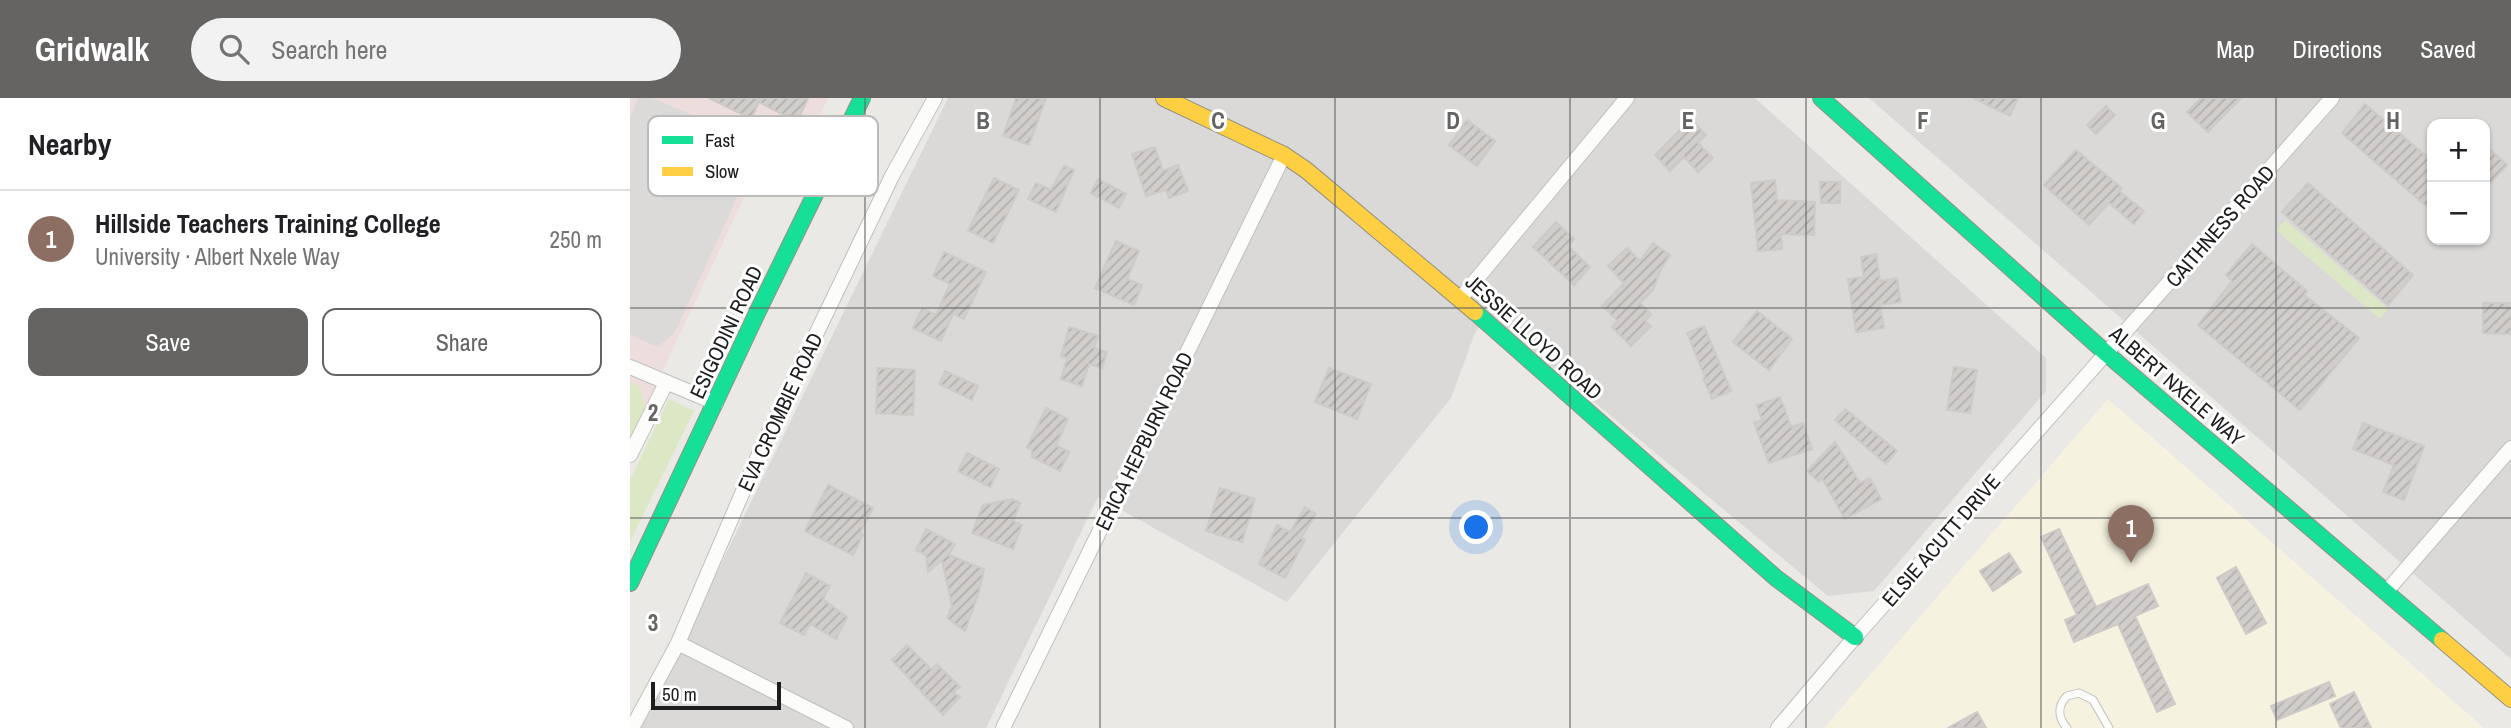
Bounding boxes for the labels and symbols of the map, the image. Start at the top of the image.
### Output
text: B [976,105,990,136]
text: C [1211,105,1225,136]
text: D [1446,105,1460,136]
text: E [1682,105,1694,136]
text: F [1917,105,1929,136]
text: G [2151,105,2165,136]
text: H [2386,105,2400,136]
legend [648,116,878,196]
text: Fast [705,127,735,153]
text: Slow [705,158,740,184]
street label: CAITHNESS ROAD [2159,159,2281,293]
street label: ESIGODINI ROAD [683,261,769,403]
street label: JESSIE LLOYD ROAD [1459,268,1609,406]
street label: ALBERT NXELE WAY [2103,319,2251,453]
street label: EVA CROMBIE ROAD [731,328,829,496]
street label: ERICA HEPBURN ROAD [1088,347,1200,535]
text: 2 [648,397,658,428]
street label: ELSIE ACUTT DRIVE [1875,467,2007,613]
pin: 1 [2108,505,2154,563]
your location [1459,510,1493,544]
text: 3 [648,607,658,638]
scale bar [651,679,780,711]

